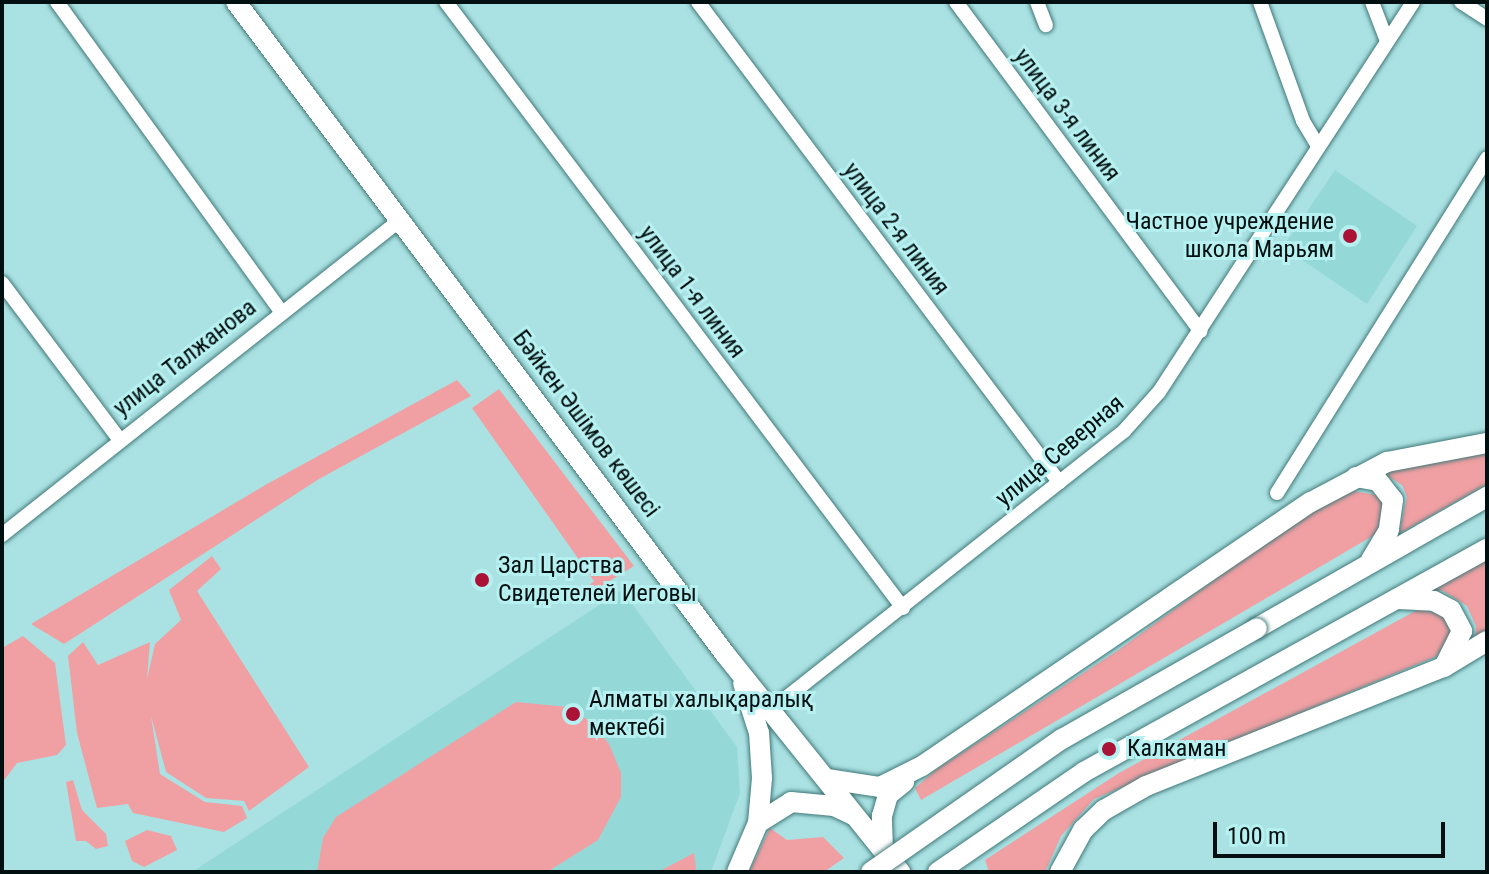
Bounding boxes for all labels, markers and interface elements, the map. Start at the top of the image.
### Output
street label: улица 3-я линия [1008,43,1126,187]
street label: улица 2-я линия [837,157,955,301]
place label: Частное учреждение школа Марьям [1125,208,1334,264]
street label: улица 1-я линия [633,220,751,364]
marker: Частное учреждение школа Марьям [1341,227,1359,245]
street label: улица Талжанова [108,293,262,423]
street label: Бәйкен Әшімов көшесі [506,325,666,523]
street label: улица Северная [990,389,1130,513]
place label: Зал Царства Свидетелей Иеговы [498,552,697,608]
marker: Зал Царства Свидетелей Иеговы [473,571,491,589]
place label: Алматы халықаралық мектебі [589,686,813,742]
marker: Алматы халықаралық мектебі [564,705,582,723]
place label: Калкаман [1127,735,1226,763]
marker: Калкаман [1098,738,1120,760]
scale bar [1217,806,1449,856]
text: 100 m [1227,822,1286,850]

